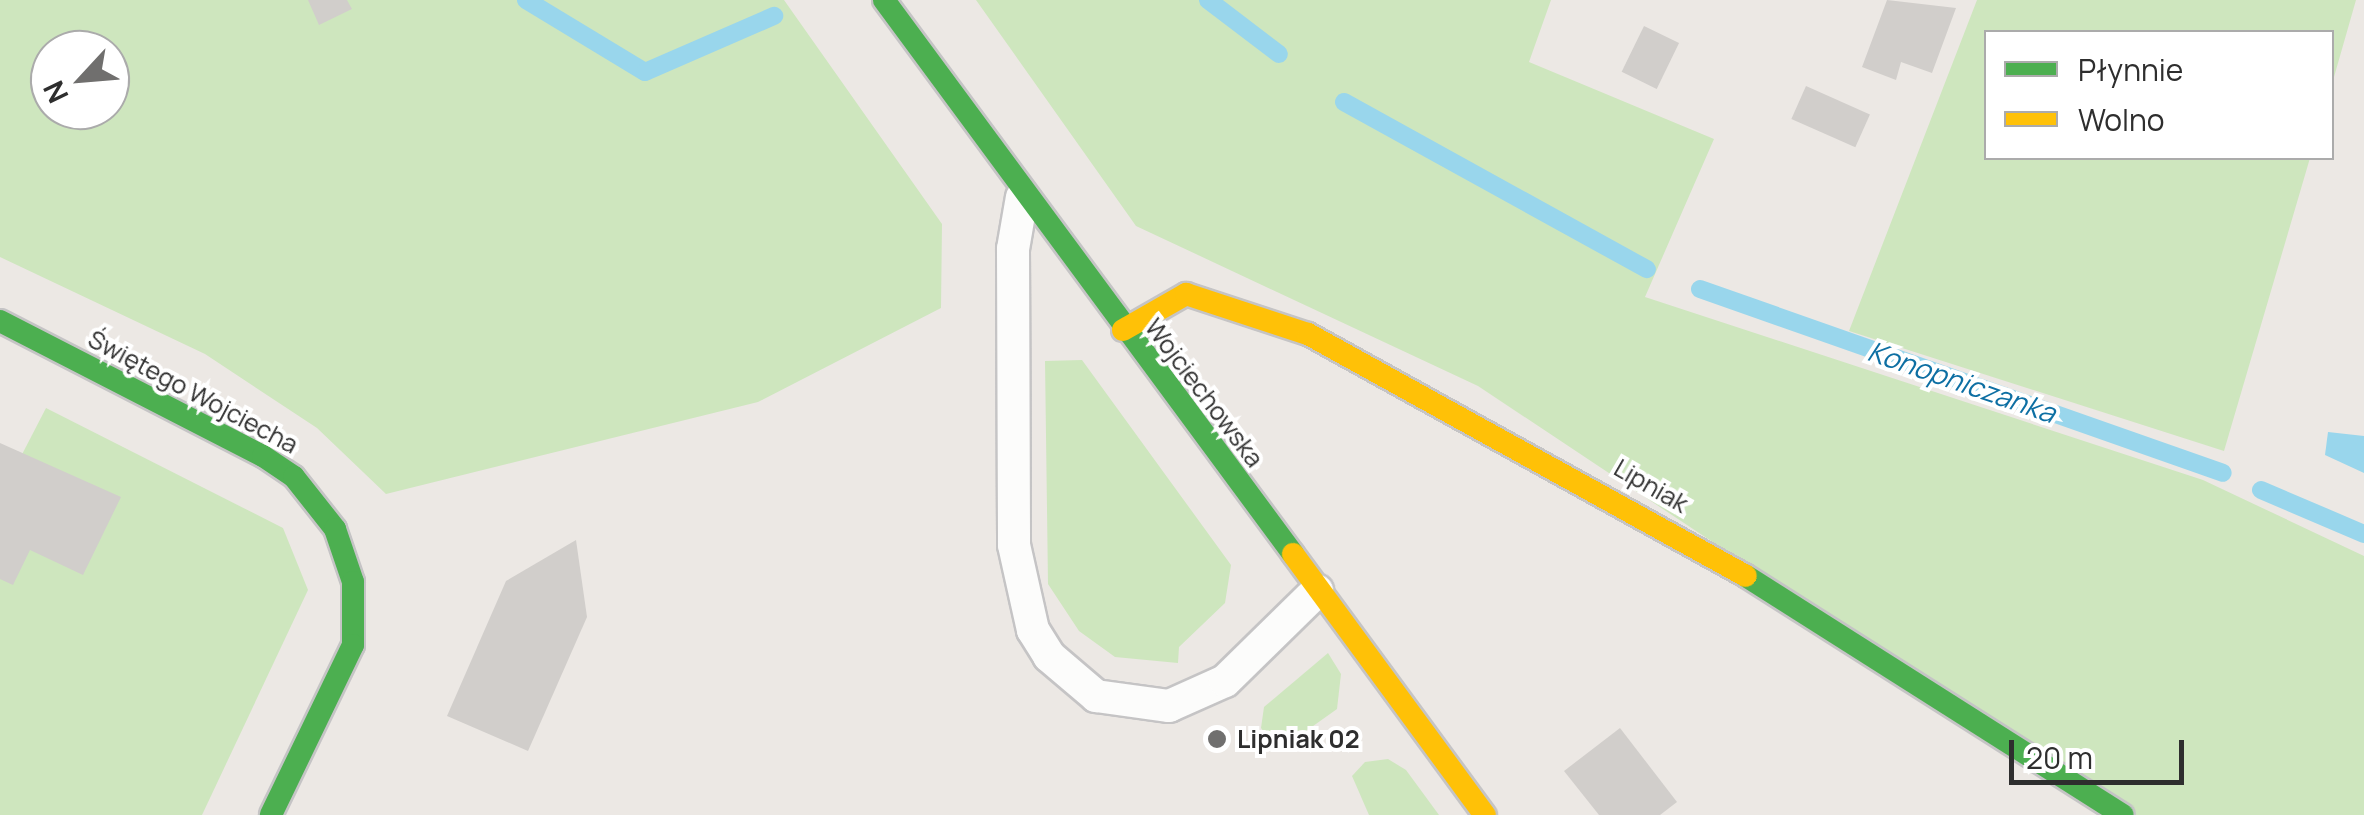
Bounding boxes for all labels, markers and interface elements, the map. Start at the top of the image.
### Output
north arrow [30,30,130,130]
legend [1984,30,2334,160]
text: Płynnie [2078,49,2183,90]
text: N [33,75,76,110]
text: Wolno [2078,99,2164,140]
street label: Wojciechowska [1138,313,1270,473]
street label: Świętego Wojciecha [83,324,303,460]
water label: Konopniczanka [1864,333,2060,429]
street label: Lipniak [1609,453,1693,519]
scale bar [2014,720,2189,782]
place label: Lipniak 02 [1237,724,1360,754]
marker: Lipniak 02 [1206,728,1228,750]
text: 20 m [2026,737,2093,778]

